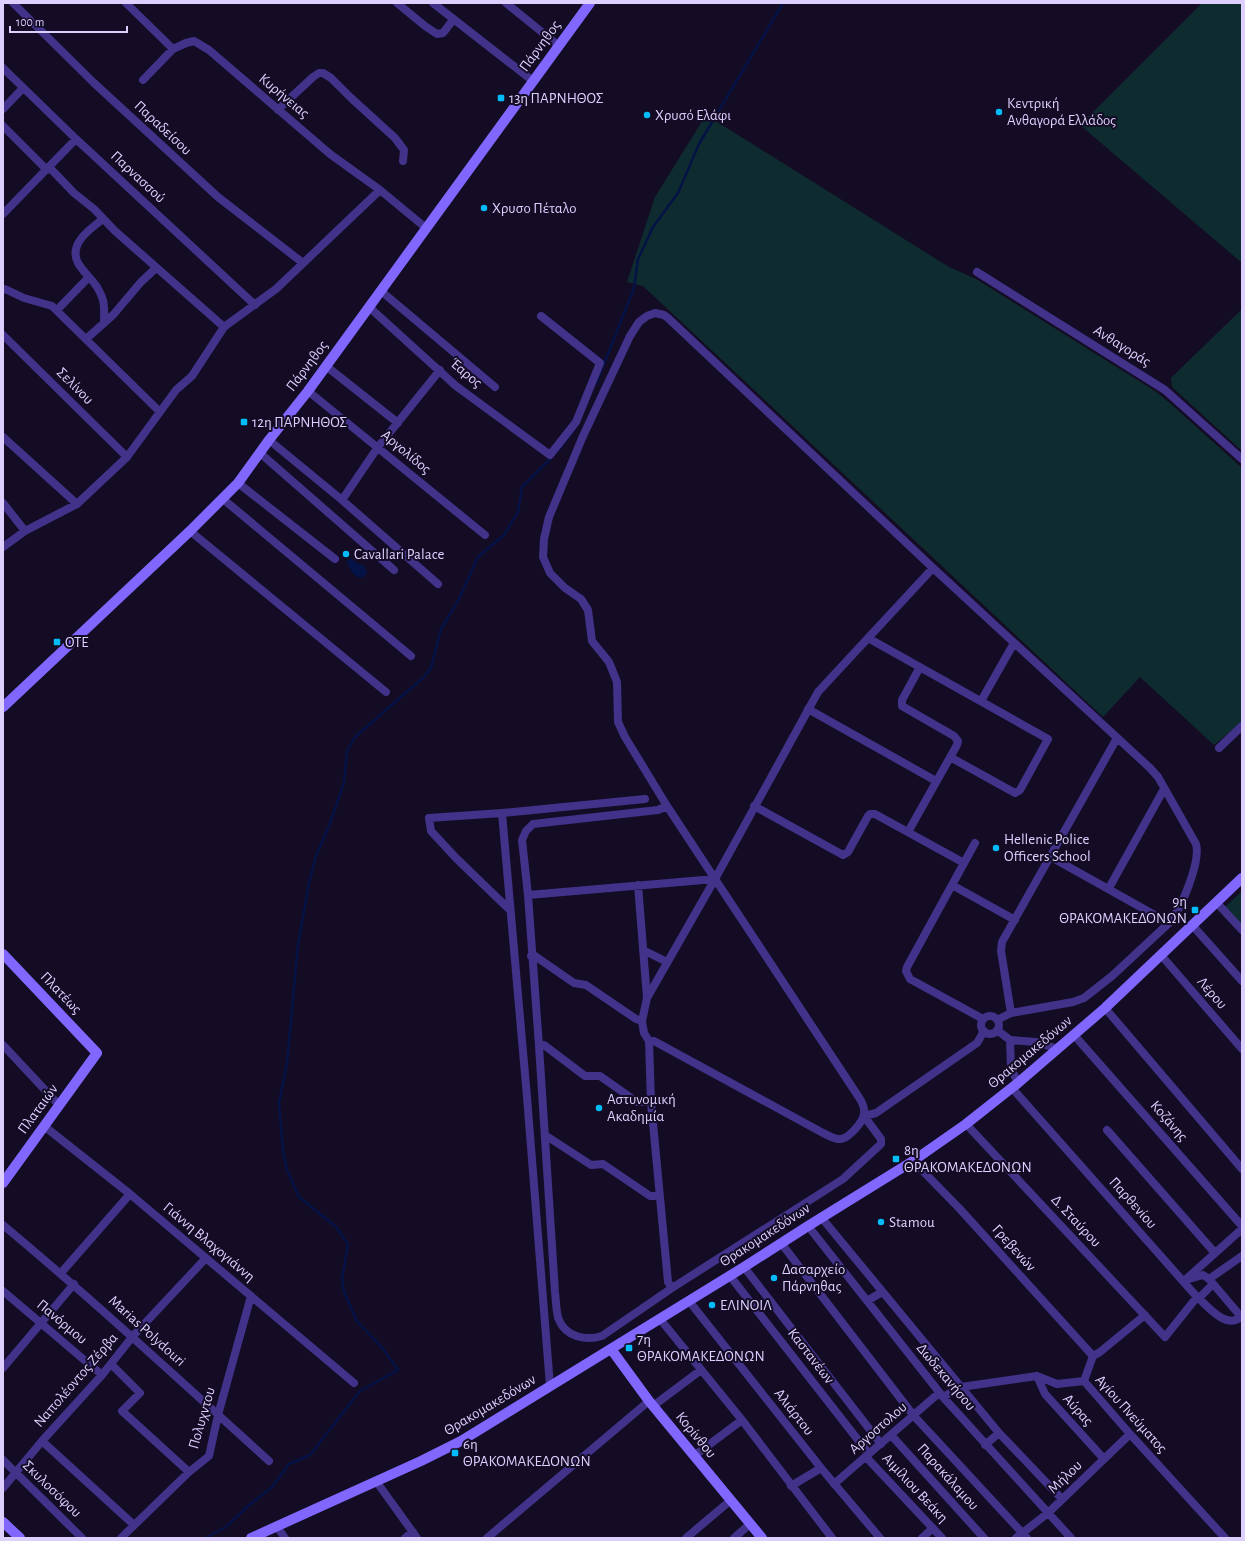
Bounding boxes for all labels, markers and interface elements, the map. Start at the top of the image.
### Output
scale bar [10,8,127,34]
text: 100 m [16,16,44,28]
street label: Πάρνηθος [517,18,563,74]
street label: Κυρήνειας [256,71,312,121]
place label: 13η ΠΑΡΝΗΘΟΣ [509,91,604,106]
marker: 13η ΠΑΡΝΗΘΟΣ [496,93,506,103]
place label: Κεντρική Ανθαγορά Ελλάδος [1007,96,1116,128]
street label: Παραδείσου [132,98,194,158]
marker: Κεντρική Ανθαγορά Ελλάδος [994,107,1004,117]
place label: Χρυσό Ελάφι [655,108,731,123]
marker: Χρυσό Ελάφι [642,110,652,120]
street label: Παρνασσού [108,148,168,206]
place label: Χρυσο Πέταλο [492,201,577,216]
marker: Χρυσο Πέταλο [479,203,489,213]
street label: Ανθαγοράς [1091,323,1153,369]
street label: Πάρνηθος [283,338,331,394]
street label: Έαρος [447,355,485,391]
street label: Σελίνου [54,365,96,407]
place label: 12η ΠΑΡΝΗΘΟΣ [252,415,347,430]
marker: 12η ΠΑΡΝΗΘΟΣ [239,417,249,427]
street label: Αργολίδος [378,427,434,477]
place label: Cavallari Palace [354,547,444,562]
marker: Cavallari Palace [341,549,351,559]
place label: ΟΤΕ [65,635,89,650]
marker: ΟΤΕ [52,637,62,647]
place label: Hellenic Police Officers School [1004,832,1091,864]
marker: Hellenic Police Officers School [991,843,1001,853]
place label: 9η ΘΡΑΚΟΜΑΚΕΔΟΝΩΝ [1059,894,1187,926]
marker: 9η ΘΡΑΚΟΜΑΚΕΔΟΝΩΝ [1190,905,1200,915]
street label: Πλατέως [38,969,85,1017]
street label: Λέρου [1194,974,1230,1012]
street label: Θρακομακεδόνων [985,1013,1075,1091]
street label: Πλαταιών [15,1081,61,1137]
place label: Αστυνομική Ακαδημία [607,1092,676,1124]
street label: Κοζάνης [1148,1098,1191,1144]
marker: Αστυνομική Ακαδημία [594,1103,604,1113]
place label: 8η ΘΡΑΚΟΜΑΚΕΔΟΝΩΝ [904,1143,1032,1175]
marker: 8η ΘΡΑΚΟΜΑΚΕΔΟΝΩΝ [891,1154,901,1164]
street label: Παρθενίου [1106,1174,1160,1232]
street label: Δ. Σταύρου [1048,1192,1104,1250]
street label: Γιάννη Βλαχογιάννη [160,1199,258,1285]
street label: Θρακομακεδόνων [717,1200,813,1270]
place label: Stamou [889,1215,935,1230]
marker: Stamou [876,1217,886,1227]
street label: Γρεβενών [989,1222,1039,1274]
place label: Δασαρχείο Πάρνηθας [782,1262,845,1294]
marker: Δασαρχείο Πάρνηθας [769,1273,779,1283]
street label: Marias Polydouri [106,1293,188,1369]
street label: Πανόρμου [34,1297,90,1347]
place label: ΕΛΙΝΟΙΛ [720,1298,772,1313]
marker: ΕΛΙΝΟΙΛ [707,1300,717,1310]
street label: Καστανέων [785,1326,837,1386]
street label: Ναπολέοντος Ζέρβα [31,1330,121,1430]
place label: 7η ΘΡΑΚΟΜΑΚΕΔΟΝΩΝ [637,1332,765,1364]
street label: Δωδεκανήσου [914,1341,978,1413]
marker: 7η ΘΡΑΚΟΜΑΚΕΔΟΝΩΝ [624,1343,634,1353]
street label: Θρακομακεδόνων [442,1372,538,1438]
street label: Αγίου Πνεύματος [1092,1372,1170,1456]
street label: Πολυχντου [186,1385,218,1451]
street label: Αλιάρτου [771,1386,817,1438]
street label: Αύρας [1060,1391,1096,1429]
street label: Αργοστολου [846,1399,910,1457]
street label: Κορίνθου [673,1409,719,1461]
place label: 6η ΘΡΑΚΟΜΑΚΕΔΟΝΩΝ [463,1437,591,1469]
street label: Παρακάλαμου [914,1441,982,1513]
marker: 6η ΘΡΑΚΟΜΑΚΕΔΟΝΩΝ [450,1448,460,1458]
street label: Αιμίλιου Βεάκη [879,1450,951,1526]
street label: Μήλου [1045,1457,1085,1497]
street label: Σκυλοσόφου [20,1458,84,1520]

